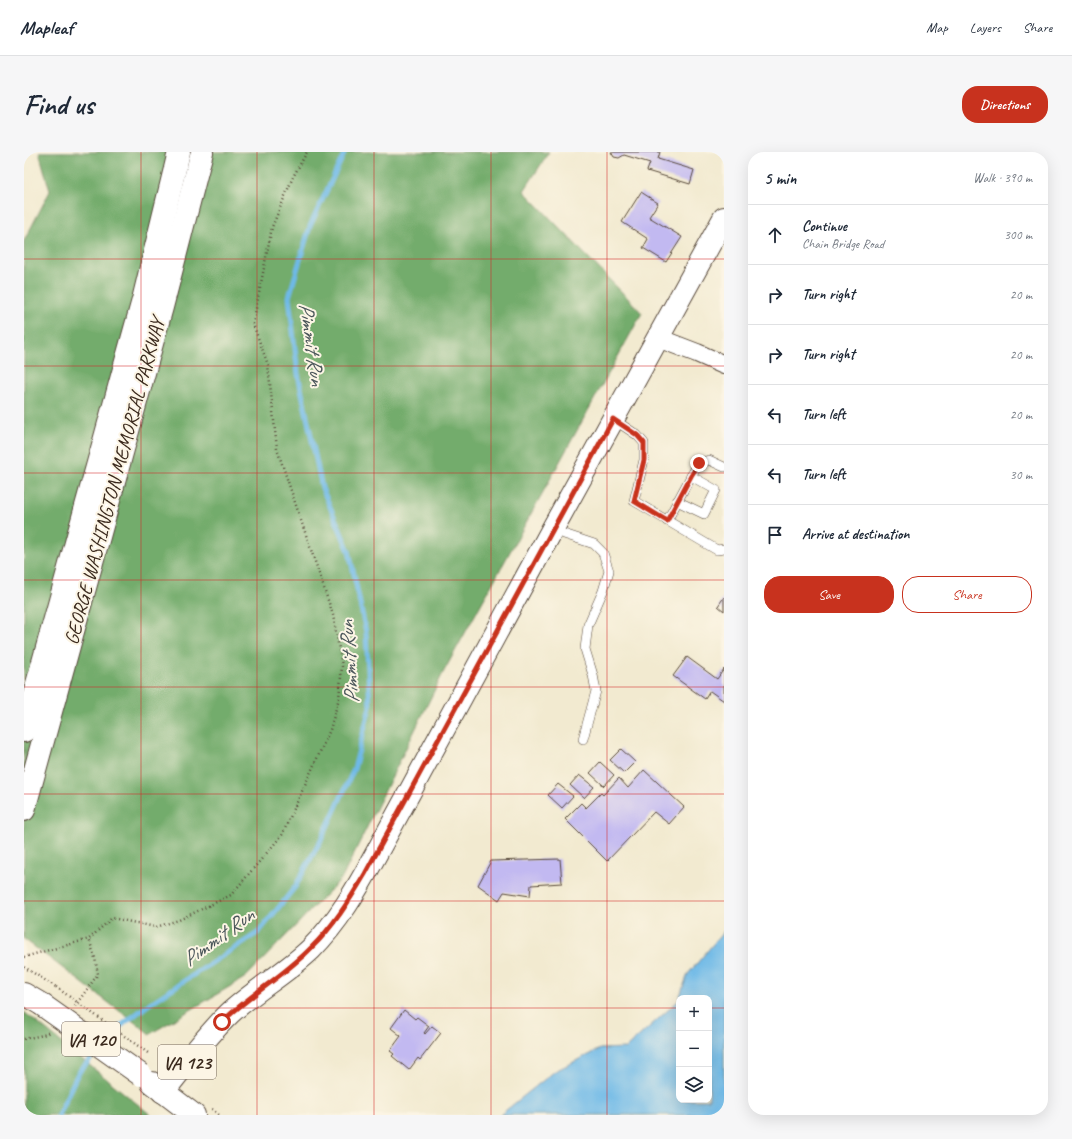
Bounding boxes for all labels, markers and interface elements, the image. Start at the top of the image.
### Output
text: Mapleaf [20,16,73,40]
text: Map [926,19,948,36]
text: Layers [970,19,1001,36]
text: Share [1023,19,1052,36]
button: Directions [962,86,1048,123]
text: Find us [24,87,94,122]
text: 5 min [764,168,796,189]
text: Walk · 390 m [973,170,1032,186]
text: Continue [802,217,847,236]
icon: ahead [764,224,786,246]
text: 300 m [1004,227,1032,243]
text: Chain Bridge Road [802,236,884,252]
icon: right [764,284,786,306]
text: Turn right [802,285,855,304]
text: 20 m [1010,287,1032,303]
water label: Pimmit Run [293,301,331,388]
street label: GEORGE WASHINGTON MEMORIAL PARKWAY [59,311,171,647]
icon: right [764,344,786,366]
text: Turn right [802,345,855,364]
text: 20 m [1010,347,1032,363]
icon: left [764,404,786,426]
text: Turn left [802,405,845,424]
text: 20 m [1010,407,1032,423]
route end [690,454,708,472]
icon: left [764,464,786,486]
text: Turn left [802,465,845,484]
text: 30 m [1010,467,1032,483]
icon: arrive [764,524,786,546]
text: Arrive at destination [802,525,909,544]
button: Save [764,576,894,613]
button: Share [902,576,1032,613]
water label: Pimmit Run [333,618,365,704]
water label: Pimmit Run [177,901,260,972]
map controls [676,995,712,1103]
button: + [676,995,712,1031]
route start [213,1013,231,1031]
road number: VA 120 [62,1022,120,1056]
button: − [676,1031,712,1067]
road number: VA 123 [158,1045,216,1079]
button: layers [676,1067,712,1103]

